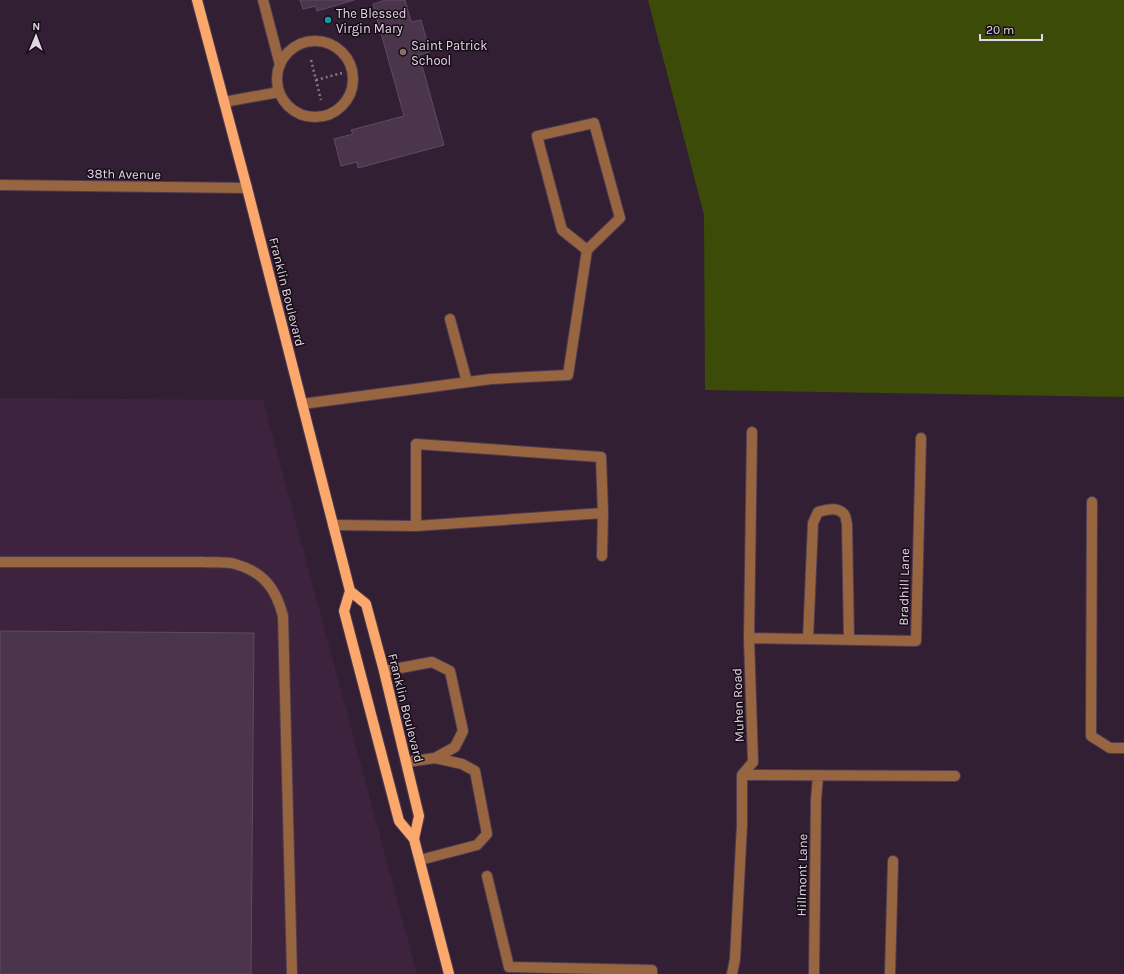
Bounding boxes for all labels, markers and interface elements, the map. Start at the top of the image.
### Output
place label: The Blessed Virgin Mary [336,6,407,36]
marker: The Blessed Virgin Mary [323,15,333,25]
north arrow [16,16,56,56]
scale bar [980,16,1042,42]
text: N [32,20,40,33]
text: 20 m [986,23,1014,37]
place label: Saint Patrick School [411,38,488,68]
marker: Saint Patrick School [398,47,408,57]
street label: 38th Avenue [87,166,162,182]
street label: Franklin Boulevard [266,236,308,348]
street label: Bradhill Lane [896,548,912,626]
street label: Franklin Boulevard [385,652,427,764]
street label: Muhen Road [729,668,747,742]
street label: Hillmont Lane [794,833,810,916]

